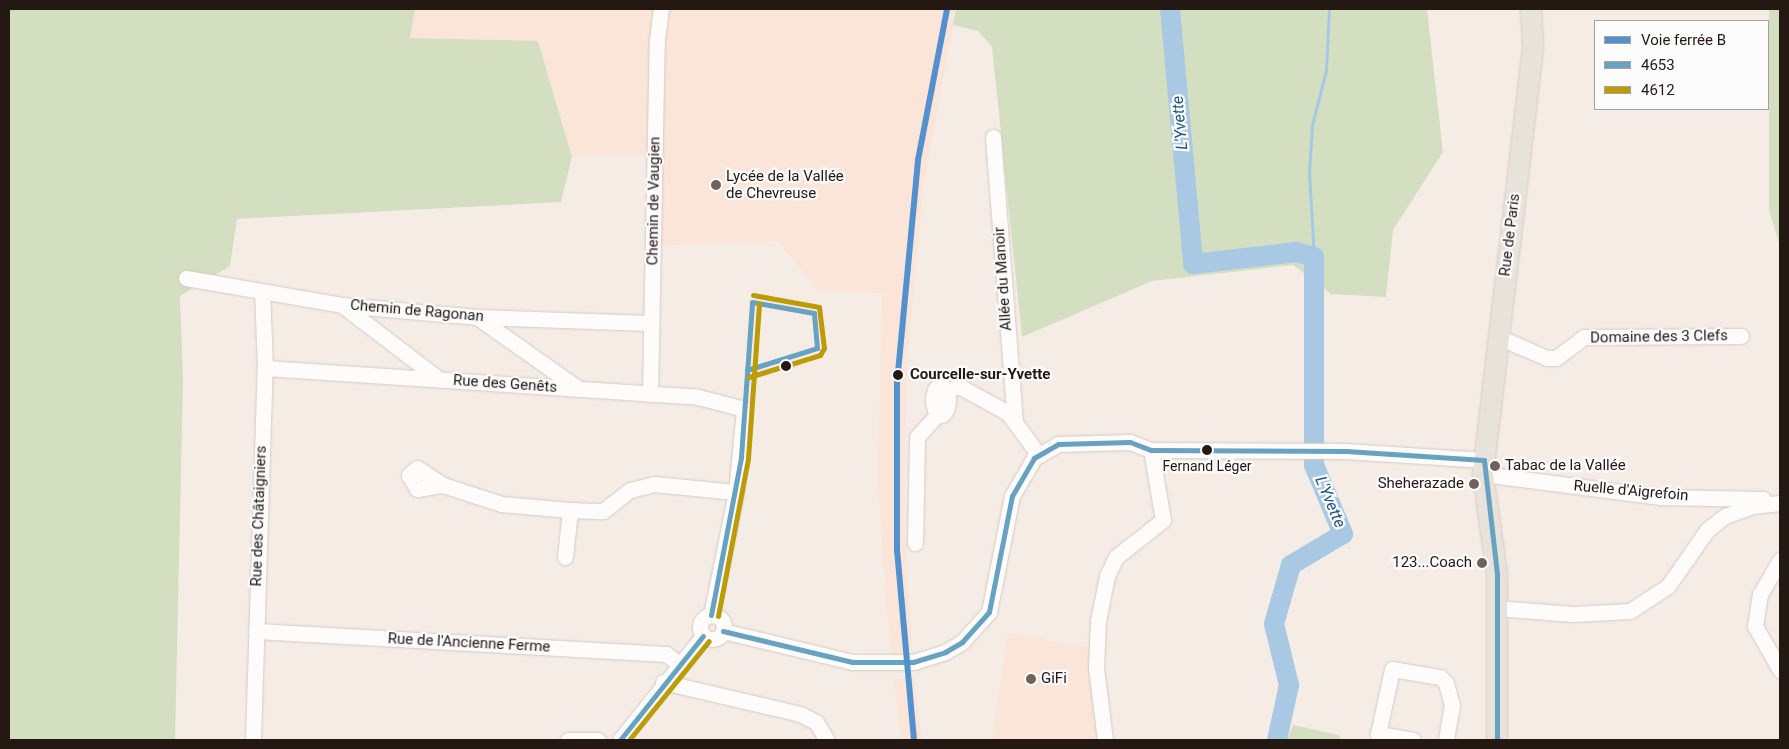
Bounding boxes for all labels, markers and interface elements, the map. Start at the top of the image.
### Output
legend [1594,20,1769,110]
text: Voie ferrée B [1641,31,1726,49]
text: 4653 [1641,56,1675,74]
text: 4612 [1641,81,1675,99]
water label: L'Yvette [1168,95,1192,151]
street label: Chemin de Vaugien [644,136,664,266]
place label: Lycée de la Vallée de Chevreuse [726,167,844,202]
marker: Lycée de la Vallée de Chevreuse [710,179,722,191]
street label: Rue de Paris [1496,193,1524,277]
street label: Allée du Manoir [990,227,1016,331]
street label: Chemin de Ragonan [349,296,485,326]
street label: Domaine des 3 Clefs [1590,327,1728,347]
unlabelled marker [781,361,791,371]
place label: Courcelle-sur-Yvette [910,366,1050,384]
marker: Courcelle-sur-Yvette [890,367,906,383]
street label: Rue des Genêts [452,371,558,397]
street label: Rue des Châtaigniers [248,445,270,587]
marker: Fernand Léger [1202,445,1212,455]
place label: Tabac de la Vallée [1505,457,1626,475]
place label: Fernand Léger [1162,458,1252,474]
marker: Tabac de la Vallée [1489,460,1501,472]
water label: L'Yvette [1311,473,1349,531]
place label: Sheherazade [1378,475,1464,493]
street label: Ruelle d'Aigrefoin [1573,477,1689,505]
marker: Sheherazade [1468,478,1480,490]
place label: 123...Coach [1392,554,1472,572]
marker: 123...Coach [1476,557,1488,569]
street label: Rue de l'Ancienne Ferme [387,630,551,656]
place label: GiFi [1041,670,1067,688]
marker: GiFi [1025,673,1037,685]

